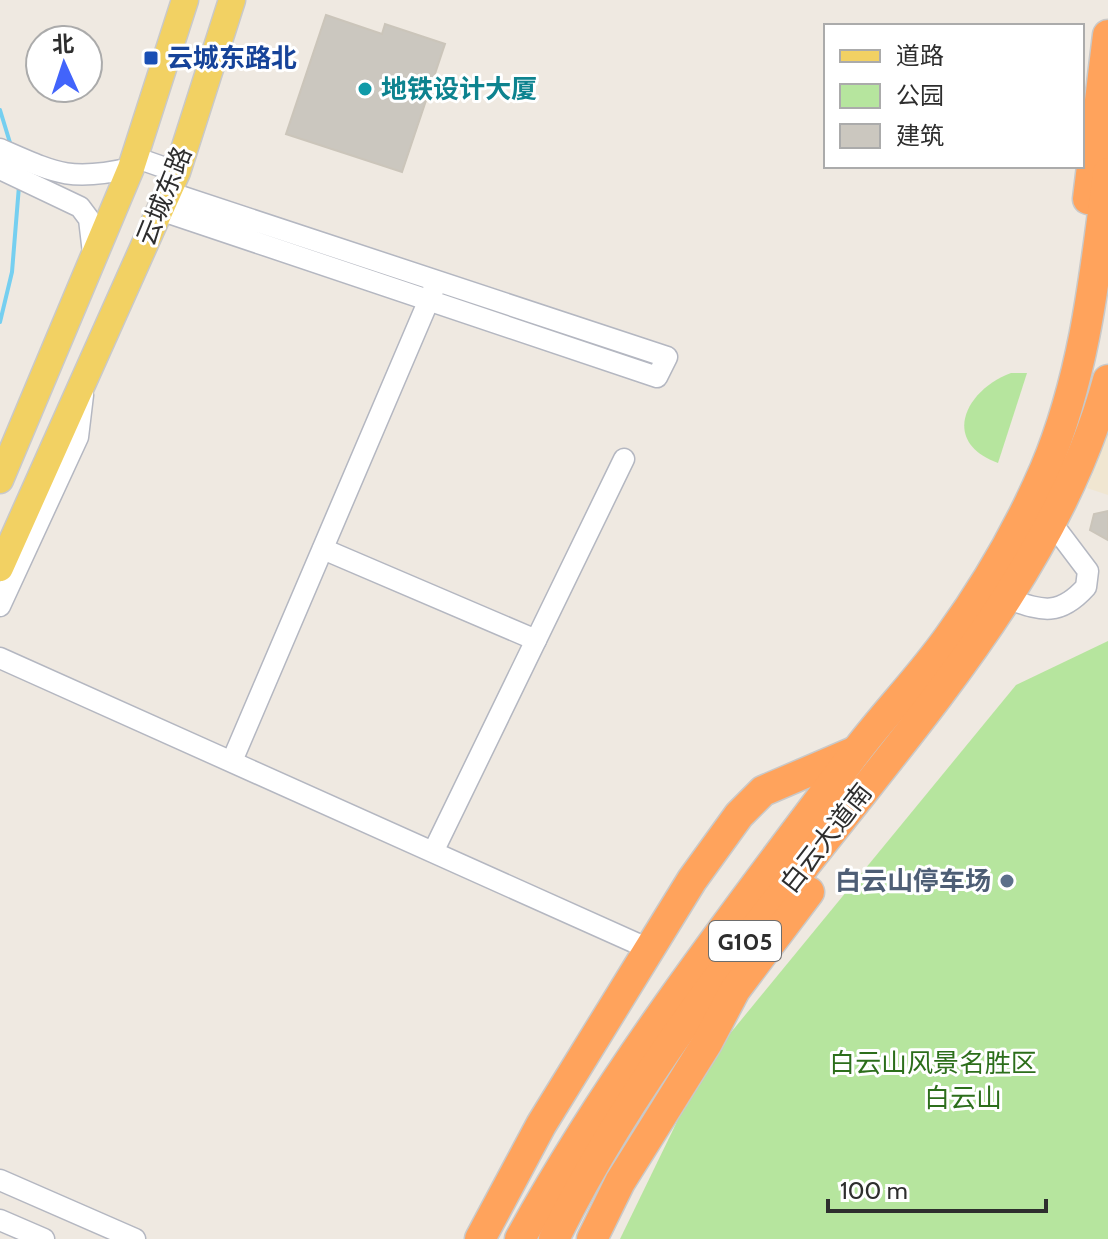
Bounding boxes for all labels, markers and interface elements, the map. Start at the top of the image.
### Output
north arrow [24,24,104,104]
legend [824,24,1084,168]
text: 北 [51,30,75,59]
text: 道路 [896,41,944,70]
place label: 云城东路北 [167,42,297,74]
marker: 云城东路北 [142,49,160,67]
place label: 地铁设计大厦 [381,73,537,105]
marker: 地铁设计大厦 [356,80,374,98]
text: 公园 [896,81,944,110]
text: 建筑 [896,121,944,150]
street label: 云城东路 [130,142,198,250]
street label: 白云大道南 [773,777,879,899]
place label: 白云山停车场 [835,865,991,897]
marker: 白云山停车场 [998,872,1016,890]
road number: G105 [709,921,781,961]
park label: 白云山风景名胜区 [829,1047,1037,1079]
park label: 白云山 [924,1082,1002,1114]
scale bar [828,1163,1046,1213]
text: 100 m [840,1176,908,1205]

